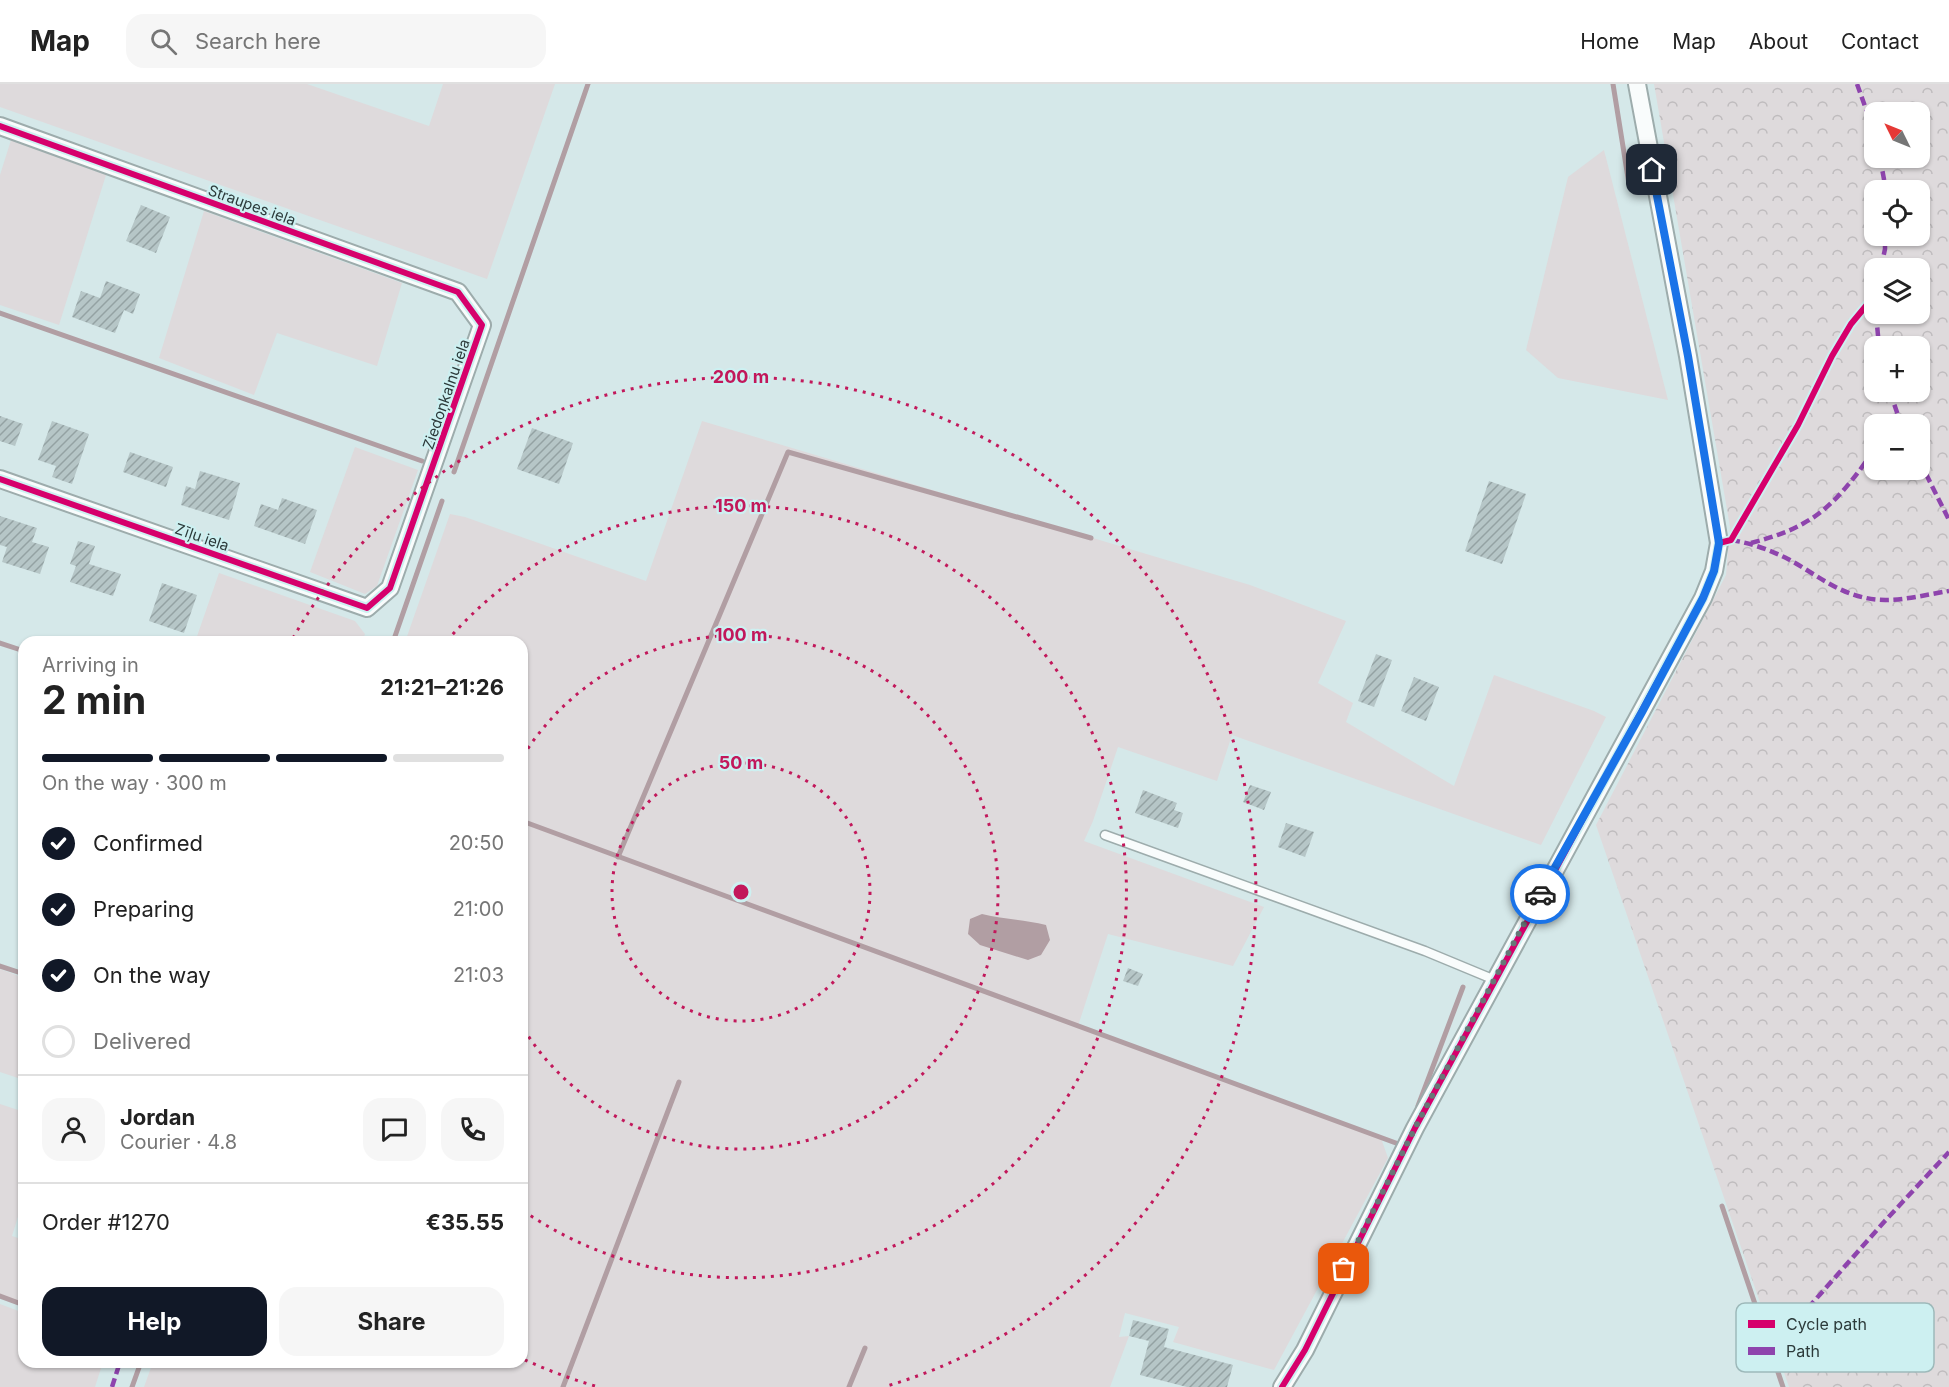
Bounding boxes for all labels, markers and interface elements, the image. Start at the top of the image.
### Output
search box [126,14,546,68]
text: Map [30,24,90,58]
icon: search [147,25,180,58]
text: Search here [195,28,321,54]
text: Home [1580,29,1639,54]
text: Map [1672,29,1716,54]
text: About [1749,29,1808,54]
text: Contact [1841,29,1919,54]
north arrow [1864,102,1930,168]
map controls [1864,102,1930,480]
pin [1626,144,1677,195]
icon: home [1635,153,1668,186]
street label: Straupes iela [206,180,298,230]
button: locate [1864,180,1930,246]
button: layers [1864,258,1930,324]
street label: Ziedoņkalnu iela [418,336,474,452]
button: + [1864,336,1930,402]
text: 200 m [713,366,769,387]
button: − [1864,414,1930,480]
text: 150 m [715,495,767,516]
street label: Zīļu iela [172,519,232,555]
text: 100 m [715,624,767,645]
text: Arriving in [42,653,139,677]
text: 21:21–21:26 [380,674,504,700]
text: 2 min [42,676,146,723]
text: 50 m [719,752,763,773]
text: On the way · 300 m [42,771,227,795]
icon: check [42,827,75,860]
text: Confirmed [93,830,203,856]
text: 20:50 [449,831,504,855]
courier [1510,864,1570,924]
icon: car [1524,878,1557,911]
centre of rings [731,882,751,902]
icon: check [42,893,75,926]
text: Preparing [93,896,194,922]
text: 21:00 [453,897,504,921]
icon: check [42,959,75,992]
text: On the way [93,962,211,988]
text: 21:03 [453,963,504,987]
text: Delivered [93,1028,191,1054]
button: person [42,1098,105,1161]
button: chat [363,1098,426,1161]
button: phone [441,1098,504,1161]
text: Jordan [120,1104,195,1130]
text: Courier · 4.8 [120,1130,237,1154]
text: Order #1270 [42,1209,170,1235]
text: €35.55 [426,1209,504,1235]
pin [1318,1243,1369,1294]
icon: bag [1327,1252,1360,1285]
button: Help [42,1287,267,1356]
button: Share [279,1287,504,1356]
legend [1736,1303,1934,1372]
text: Cycle path [1786,1314,1867,1334]
text: Path [1786,1341,1820,1361]

